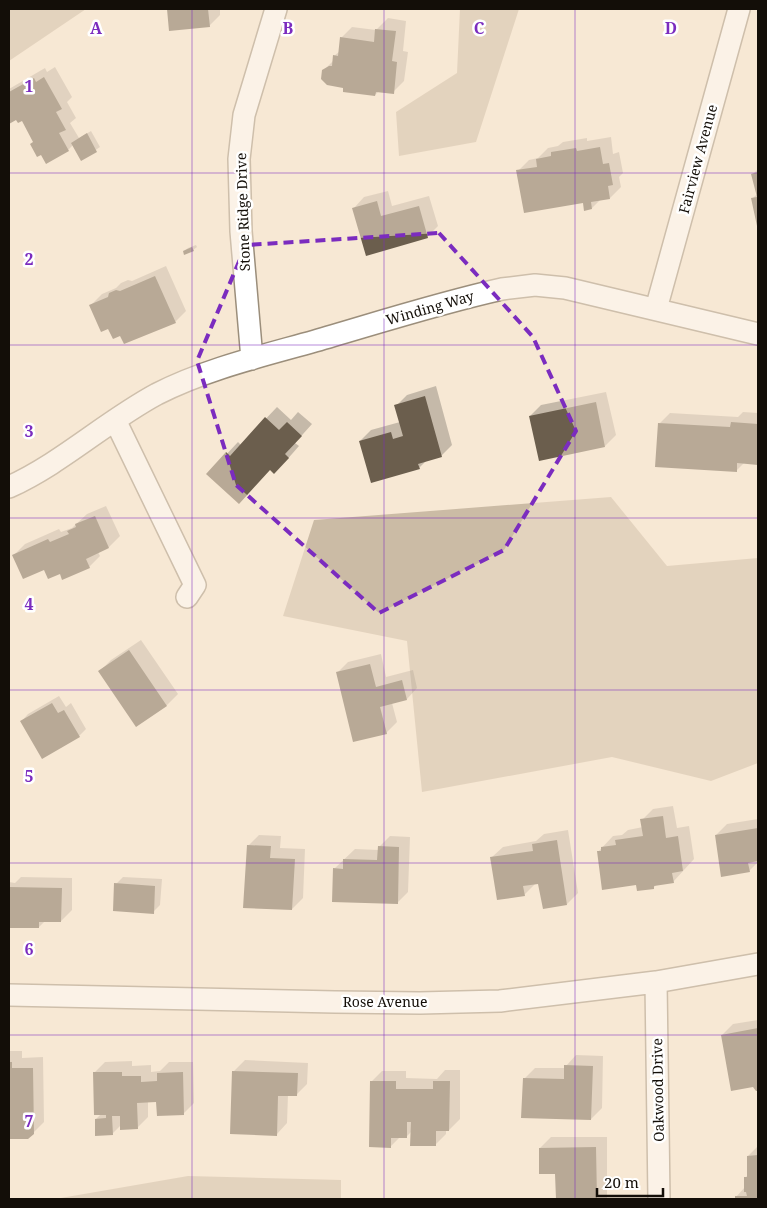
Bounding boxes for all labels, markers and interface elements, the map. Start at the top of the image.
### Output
text: A [90,17,103,39]
text: B [283,17,294,39]
text: C [474,17,485,39]
text: D [665,17,677,39]
text: 1 [24,75,34,97]
street label: Fairview Avenue [674,102,721,216]
street label: Stone Ridge Drive [231,152,254,272]
text: 2 [24,248,34,270]
street label: Winding Way [384,286,476,329]
text: 3 [24,420,34,442]
text: 4 [24,593,34,615]
text: 5 [24,765,34,787]
text: 6 [24,938,34,960]
street label: Rose Avenue [343,992,427,1011]
street label: Oakwood Drive [647,1038,668,1142]
text: 7 [24,1110,34,1132]
scale bar [597,1166,663,1198]
text: 20 m [604,1172,639,1192]

